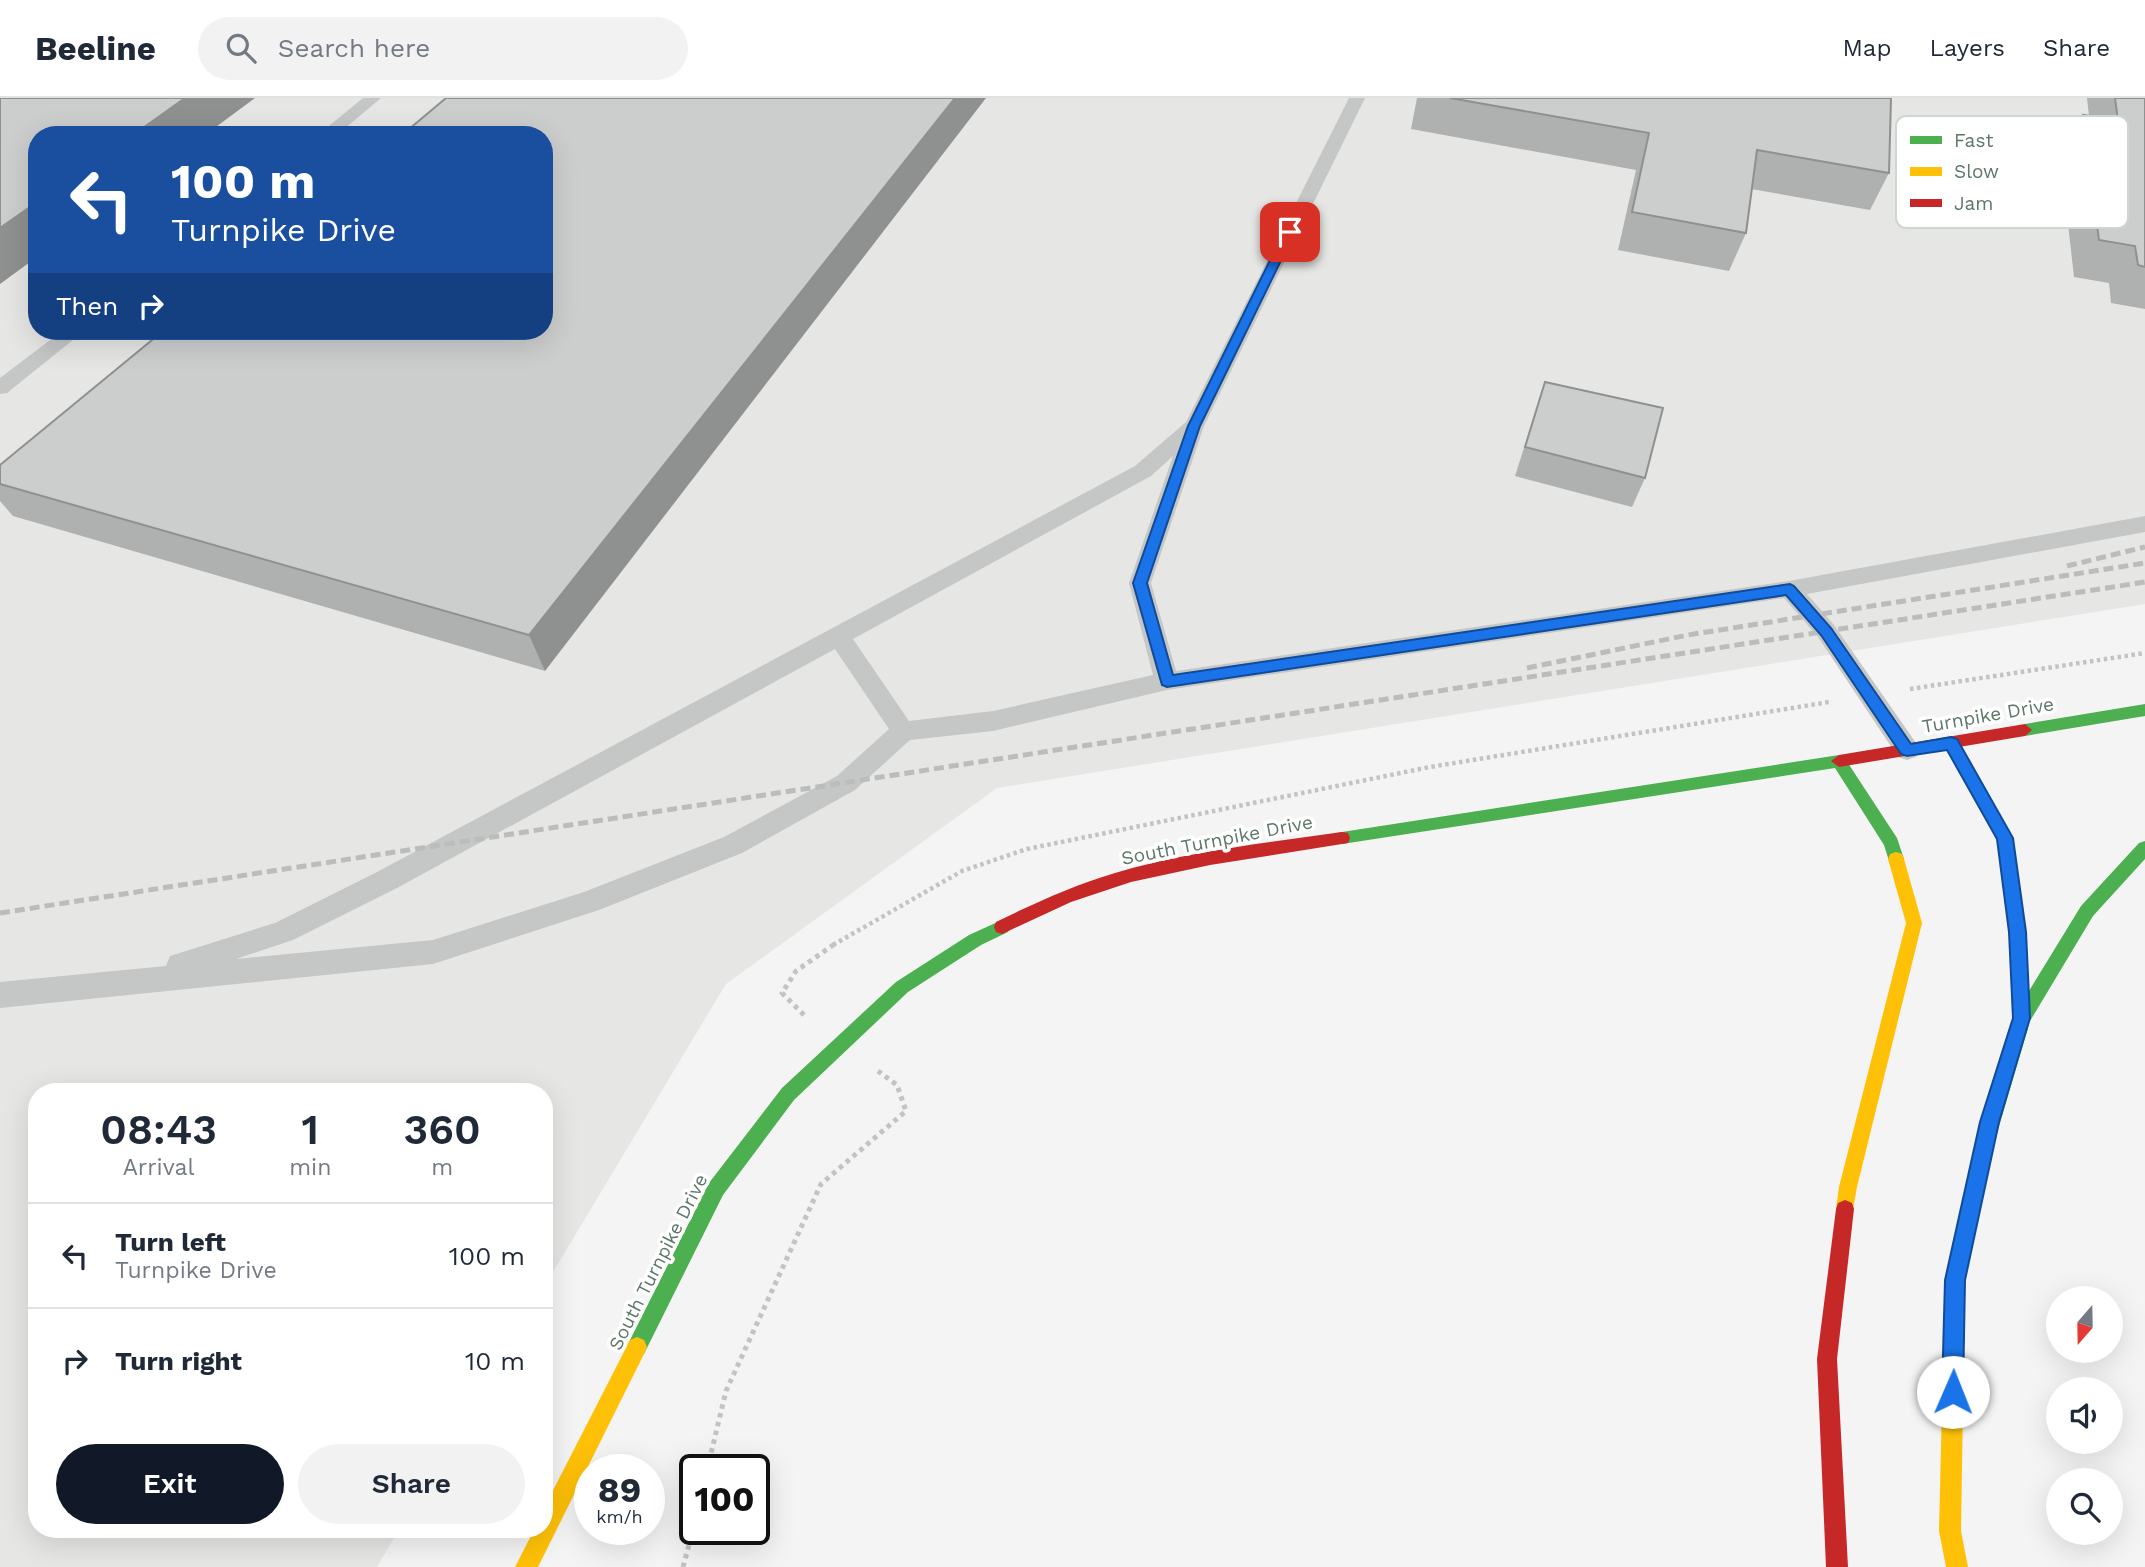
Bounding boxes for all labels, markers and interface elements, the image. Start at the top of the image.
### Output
search box [198,17,688,80]
text: Beeline [35,29,156,68]
icon: search [222,29,260,67]
text: Search here [278,33,430,63]
text: Map [1843,34,1891,62]
text: Layers [1929,34,2005,62]
text: Share [2043,34,2110,62]
legend [1896,116,2128,228]
text: Fast [1954,129,1993,152]
text: 100 m [171,152,315,210]
icon: left [56,154,147,245]
text: Slow [1954,160,1999,183]
text: Jam [1954,192,1993,215]
pin [1260,202,1320,262]
text: Turnpike Drive [171,211,396,249]
icon: arrive [1271,213,1309,251]
icon: right [132,287,170,325]
text: Then [56,291,118,321]
street label: Turnpike Drive [1920,692,2056,738]
street label: South Turnpike Drive [1119,810,1315,870]
text: 08:43 [100,1105,217,1154]
text: 1 [302,1105,319,1154]
text: 360 [404,1105,481,1154]
text: Arrival [123,1154,194,1181]
text: min [289,1154,331,1181]
text: m [431,1154,453,1181]
street label: South Turnpike Drive [604,1170,712,1354]
text: Turn left [115,1227,226,1257]
icon: left [56,1237,94,1275]
text: 100 m [449,1241,525,1271]
text: Turnpike Drive [115,1257,277,1284]
north arrow [2046,1286,2123,1363]
map controls [2046,1286,2123,1545]
icon: right [56,1342,94,1380]
text: Turn right [115,1346,242,1376]
text: 10 m [465,1346,525,1376]
position arrow [1916,1355,1990,1429]
button: sound [2046,1377,2123,1454]
button: Exit [56,1444,284,1524]
button: Share [298,1444,525,1524]
speed limit sign: 100 [679,1454,770,1545]
button: search [2046,1468,2123,1545]
text: 89 [598,1469,641,1511]
text: km/h [596,1506,643,1527]

